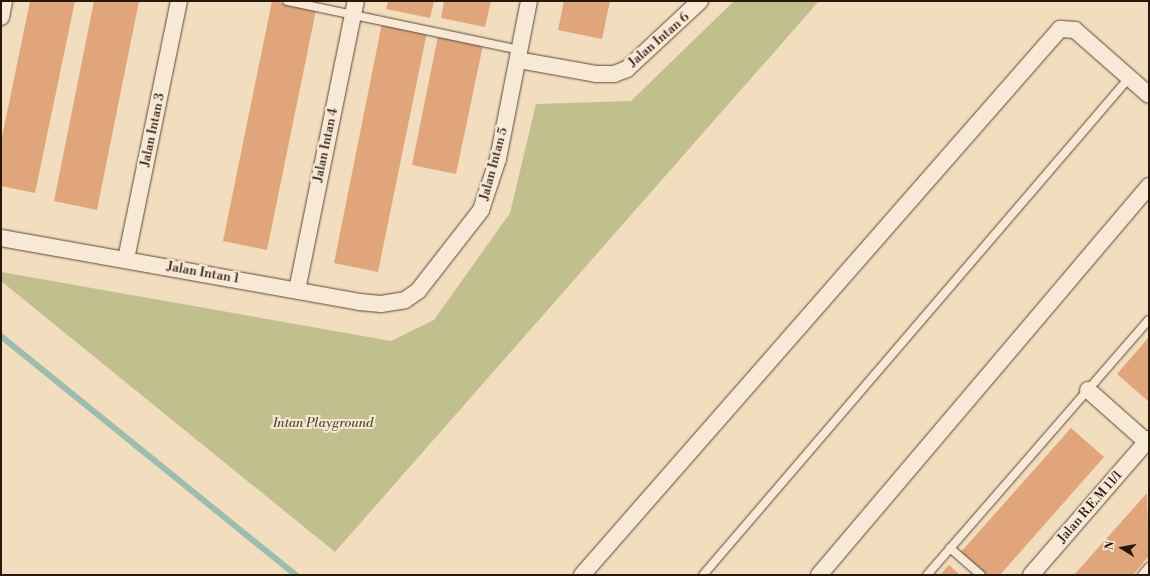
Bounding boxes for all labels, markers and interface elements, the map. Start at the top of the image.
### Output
street label: Jalan Intan 6 [625,9,693,71]
street label: Jalan Intan 3 [138,92,168,168]
street label: Jalan Intan 4 [311,107,341,183]
street label: Jalan Intan 5 [477,126,511,202]
street label: Jalan Intan 1 [166,259,240,287]
park label: Intan Playground [273,415,373,431]
street label: Jalan R.E.M 11/1 [1054,468,1126,546]
north arrow [1102,528,1142,568]
text: N [1103,540,1118,551]

